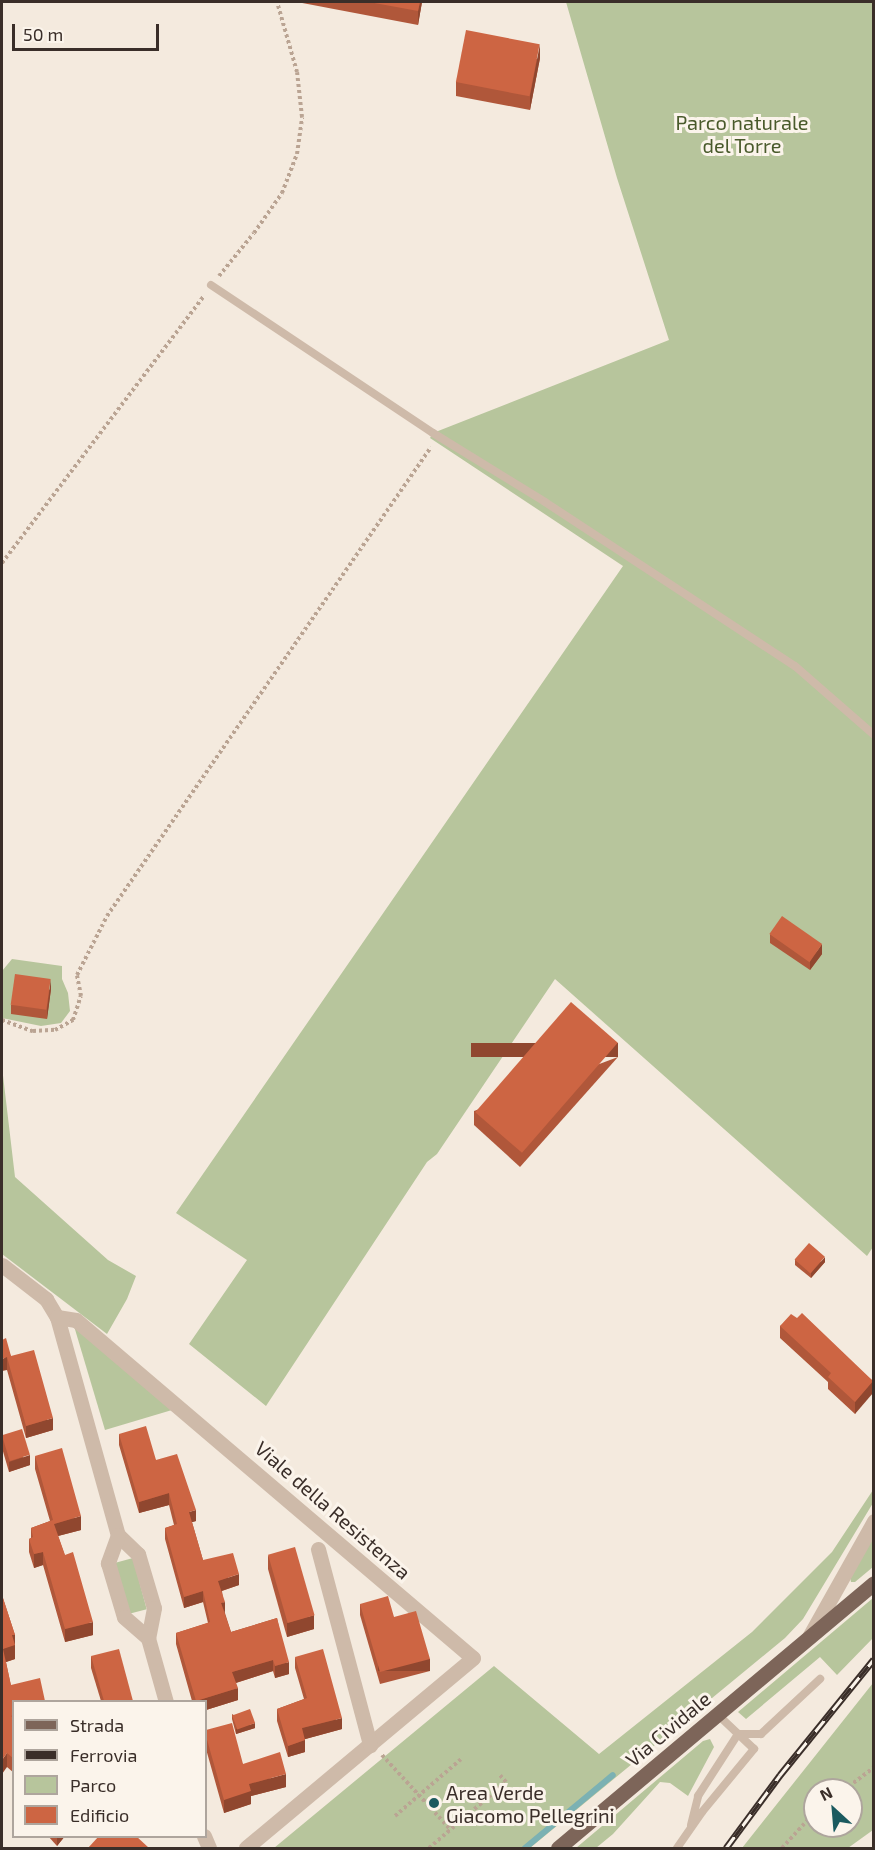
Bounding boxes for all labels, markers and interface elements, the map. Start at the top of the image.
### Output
scale bar [15,12,162,50]
text: 50 m [23,23,63,45]
park label: Parco naturale del Torre [675,110,809,157]
street label: Viale della Resistenza [250,1436,416,1584]
street label: Via Cividale [621,1687,715,1771]
legend [12,1700,207,1838]
text: Strada [70,1714,124,1736]
text: Ferrovia [70,1744,137,1766]
text: Parco [70,1774,116,1796]
north arrow [803,1778,863,1838]
place label: Area Verde Giacomo Pellegrini [446,1780,615,1827]
text: N [816,1782,835,1804]
marker: Area Verde Giacomo Pellegrini [427,1796,441,1810]
text: Edificio [70,1804,129,1826]

